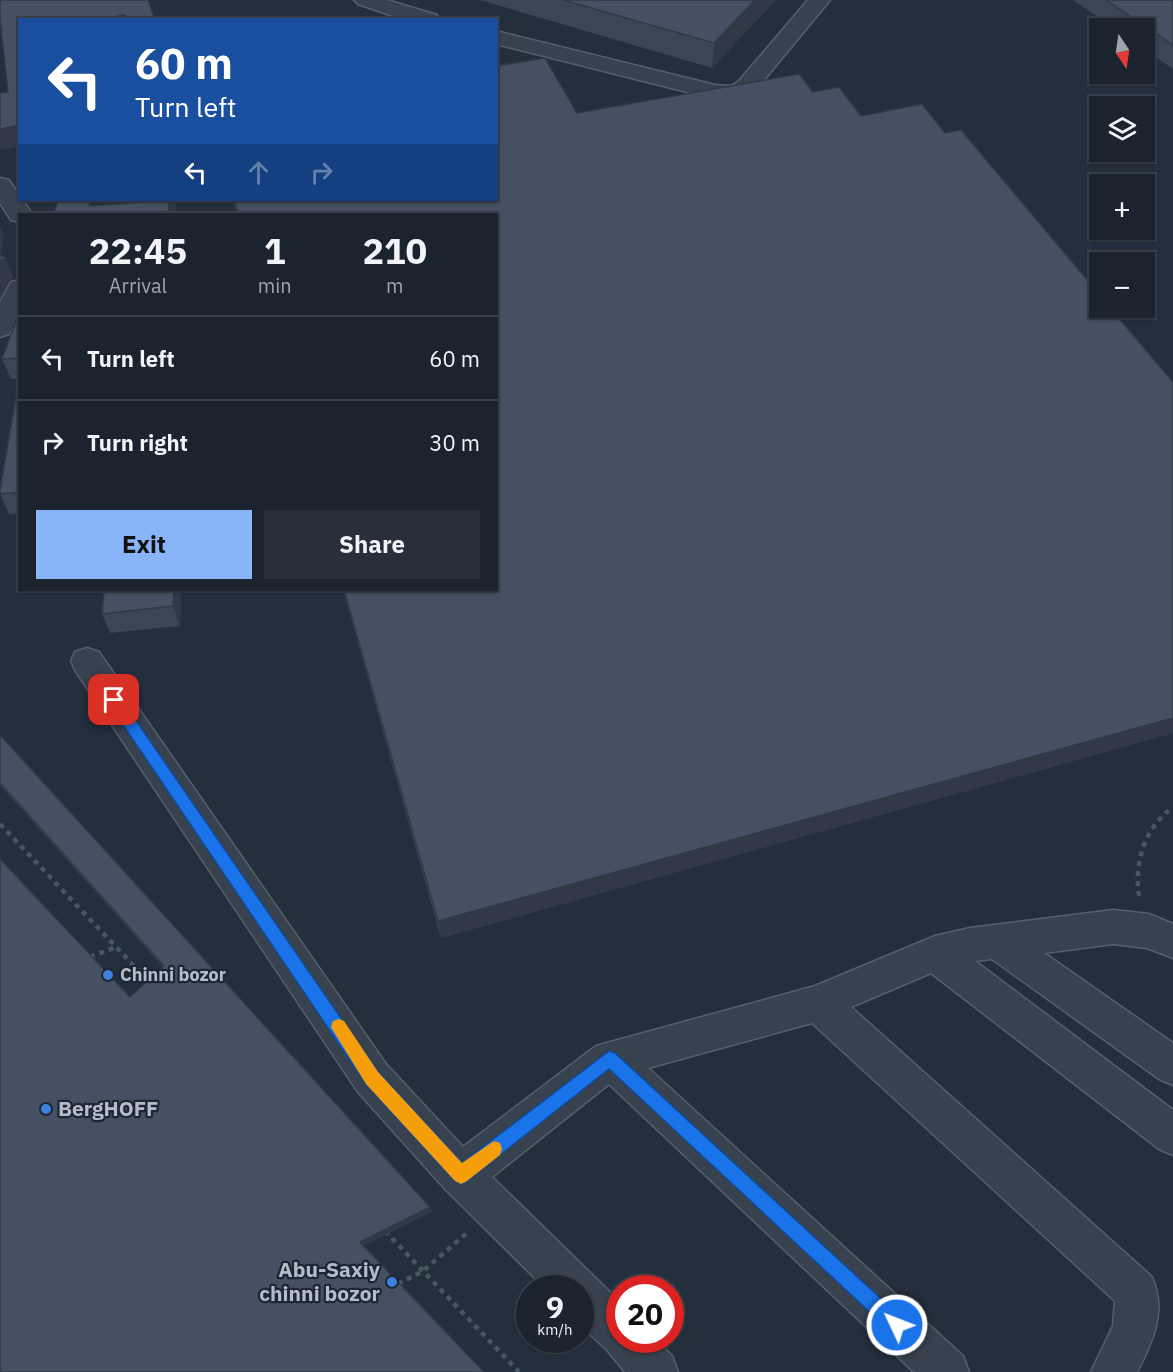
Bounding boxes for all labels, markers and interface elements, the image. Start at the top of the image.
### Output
north arrow [1089,18,1155,84]
map controls [1089,18,1155,318]
text: 60 m [135,36,233,91]
icon: left [36,42,114,120]
text: Turn left [135,89,236,124]
button: layers [1089,96,1155,162]
icon: left [179,156,212,189]
icon: ahead [242,156,275,189]
icon: right [305,156,338,189]
button: + [1089,174,1155,240]
text: 22:45 [89,227,187,274]
text: 1 [264,227,286,274]
text: 210 [362,227,427,274]
button: − [1089,252,1155,318]
text: Arrival [109,272,167,299]
text: min [258,272,292,299]
text: m [386,272,404,299]
icon: left [36,342,69,375]
text: Turn left [87,344,175,373]
text: 60 m [429,344,480,373]
icon: right [36,426,69,459]
text: Turn right [87,428,188,457]
text: 30 m [429,428,480,457]
button: Exit [36,510,252,579]
button: Share [264,510,480,579]
pin [88,674,139,725]
icon: arrive [97,683,130,716]
place label: Chinni bozor [120,963,226,986]
marker: Chinni bozor [101,968,115,982]
place label: BergHOFF [58,1094,158,1122]
marker: BergHOFF [39,1102,53,1116]
place label: Abu-Saxiy chinni bozor [259,1255,381,1307]
marker: Abu-Saxiy chinni bozor [385,1275,399,1289]
speed limit sign: 20 [606,1275,684,1353]
text: 9 [546,1287,564,1326]
position arrow [865,1293,929,1357]
text: km/h [537,1320,573,1339]

